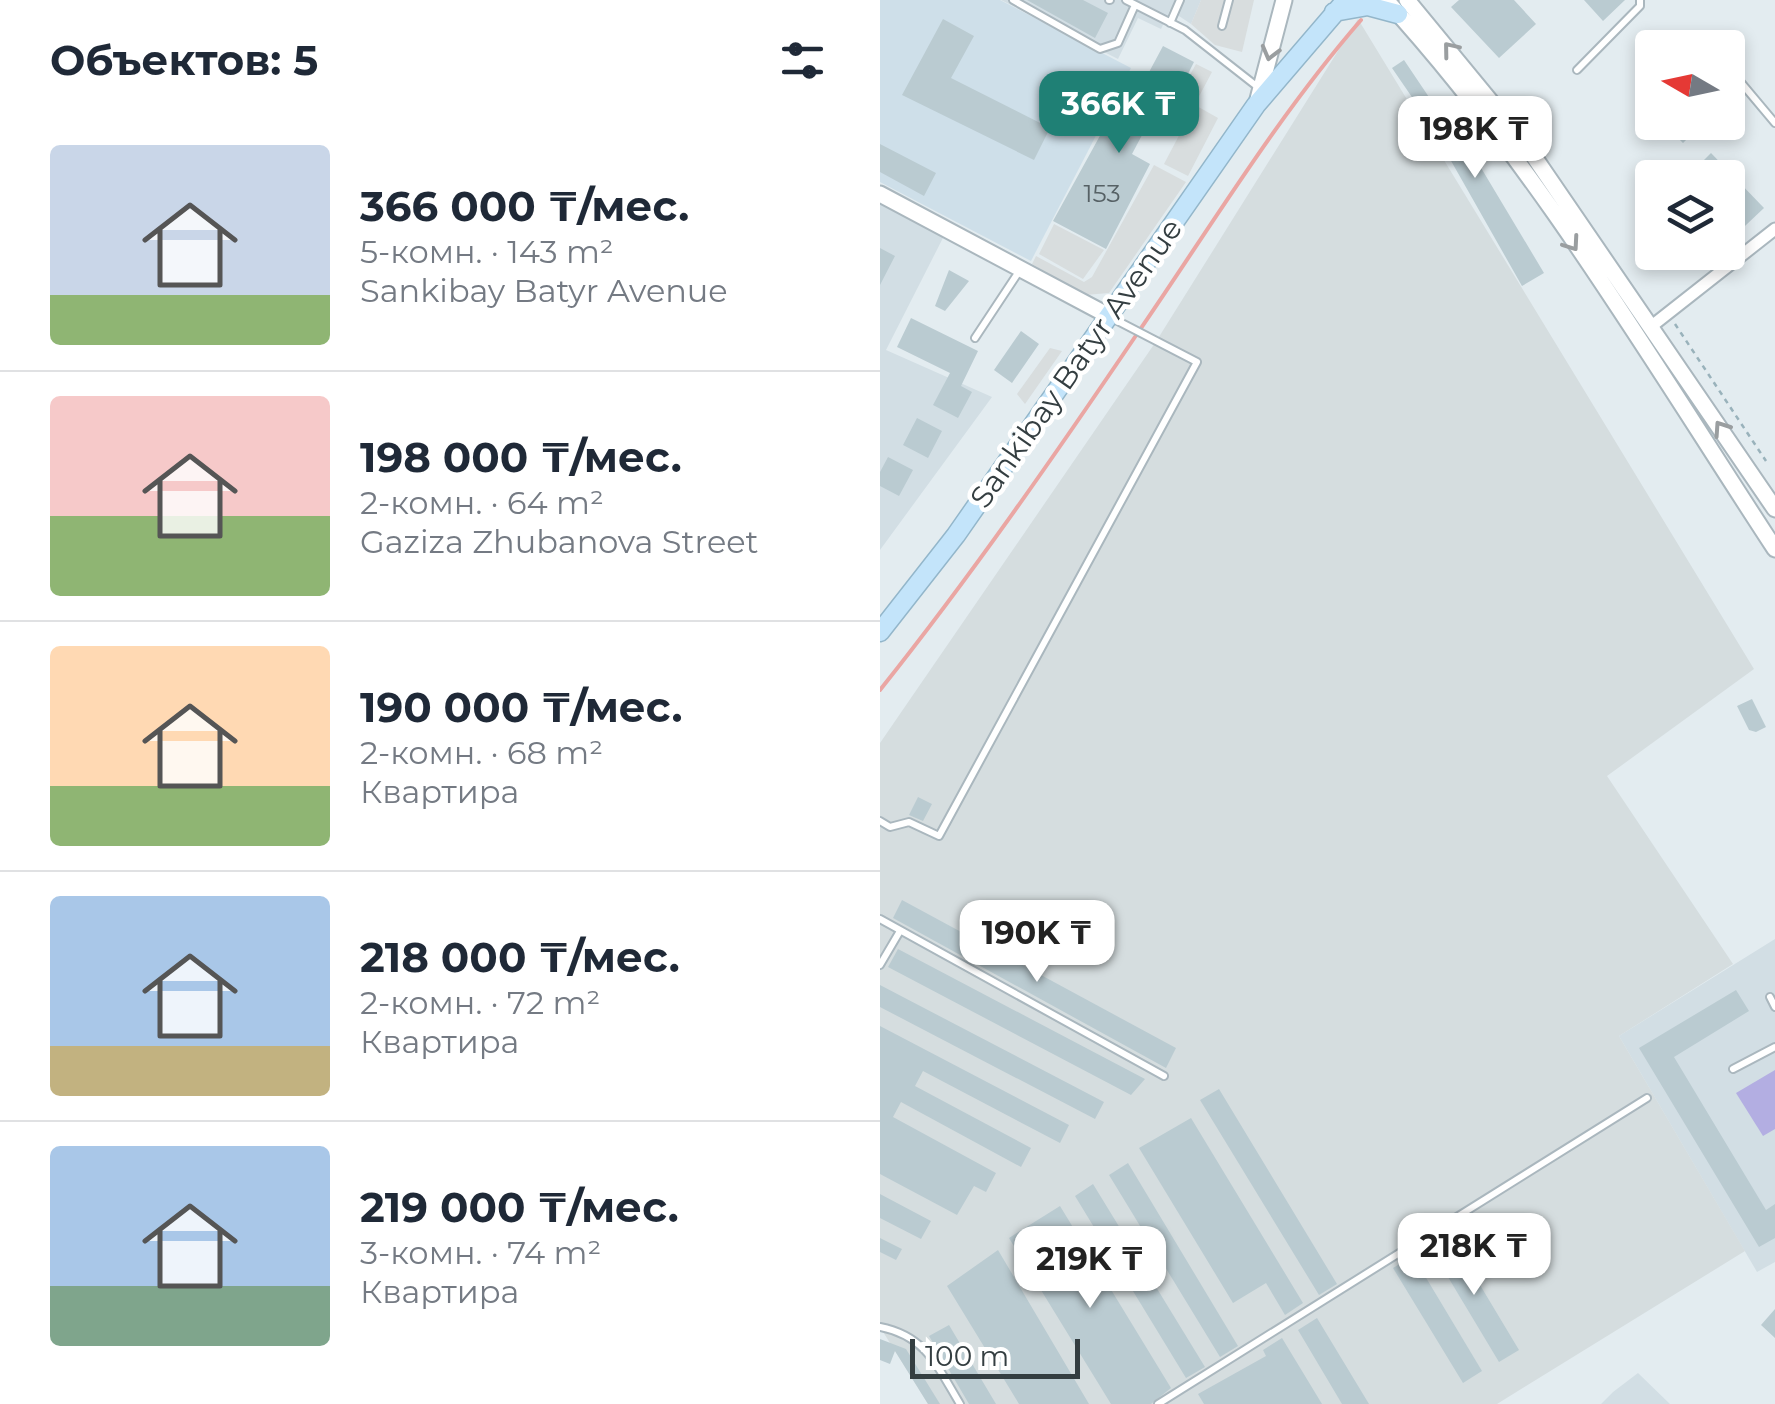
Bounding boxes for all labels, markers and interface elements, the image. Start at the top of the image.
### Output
north arrow [1635,30,1745,140]
map controls [1635,30,1745,270]
icon: filters [775,33,830,88]
text: Объектов: 5 [50,34,318,86]
one-way arrow [1261,43,1282,61]
one-way arrow [1444,43,1462,61]
pin: 366K ₸ [1038,71,1200,156]
text: 366K ₸ [1061,84,1177,123]
pin: 198K ₸ [1394,96,1556,181]
text: 198K ₸ [1420,109,1530,148]
button: layers [1635,160,1745,270]
house number: 153 [1083,178,1121,208]
text: 366 000 ₸/мес. [360,180,689,232]
icon: home [130,185,250,305]
street label: Sankibay Batyr Avenue [962,211,1190,515]
text: 5-комн. · 143 m² [360,232,614,271]
one-way arrow [1560,233,1578,251]
text: Sankibay Batyr Avenue [360,271,728,310]
one-way arrow [1715,421,1733,440]
text: 198 000 ₸/мес. [360,431,682,483]
icon: home [130,436,250,556]
text: 2-комн. · 64 m² [360,483,604,522]
text: Gaziza Zhubanova Street [360,522,759,561]
text: 190 000 ₸/мес. [360,681,683,733]
icon: home [130,686,250,806]
text: 2-комн. · 68 m² [360,733,603,772]
text: Квартира [360,772,519,811]
pin: 190K ₸ [956,900,1118,985]
text: 190K ₸ [982,913,1092,952]
text: 218 000 ₸/мес. [360,931,680,983]
icon: home [130,936,250,1056]
text: 2-комн. · 72 m² [360,983,600,1022]
text: Квартира [360,1022,519,1061]
text: 219 000 ₸/мес. [360,1181,679,1233]
icon: home [130,1186,250,1306]
pin: 218K ₸ [1393,1213,1555,1298]
pin: 219K ₸ [1009,1226,1171,1311]
text: 218K ₸ [1420,1226,1528,1265]
text: 3-комн. · 74 m² [360,1233,601,1272]
text: 219K ₸ [1036,1239,1144,1278]
text: Квартира [360,1272,519,1311]
scale bar [910,1334,1080,1378]
text: 100 m [925,1339,1009,1373]

